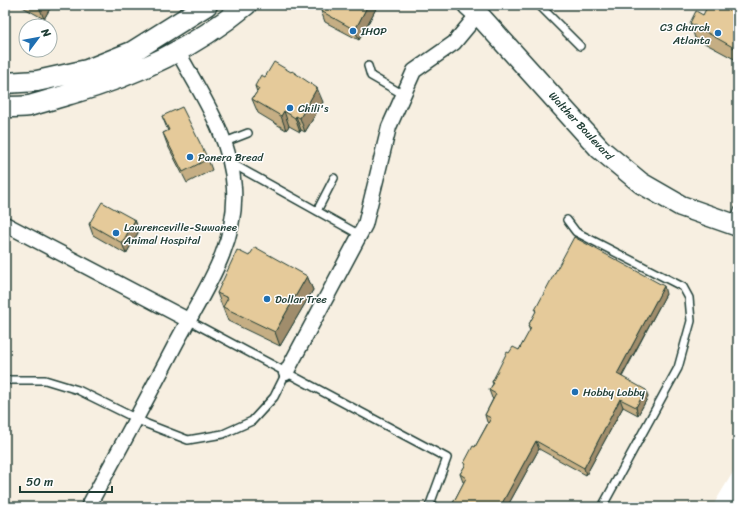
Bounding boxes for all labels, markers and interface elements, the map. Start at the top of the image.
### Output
north arrow [18,18,58,58]
place label: C3 Church Atlanta [660,18,710,50]
place label: IHOP [360,22,387,41]
text: N [35,24,56,42]
marker: IHOP [348,26,358,36]
marker: C3 Church Atlanta [713,28,723,38]
street label: Walther Boulevard [544,87,619,166]
place label: Chili's [298,99,329,118]
marker: Chili's [285,103,295,113]
place label: Panera Bread [198,148,264,167]
marker: Panera Bread [185,152,195,162]
place label: Lawrenceville-Suwanee Animal Hospital [123,218,238,250]
marker: Lawrenceville-Suwanee Animal Hospital [111,228,121,238]
place label: Dollar Tree [275,290,327,309]
marker: Dollar Tree [262,294,272,304]
place label: Hobby Lobby [583,383,645,402]
marker: Hobby Lobby [570,387,580,397]
scale bar [20,468,112,494]
text: 50 m [26,471,53,493]

